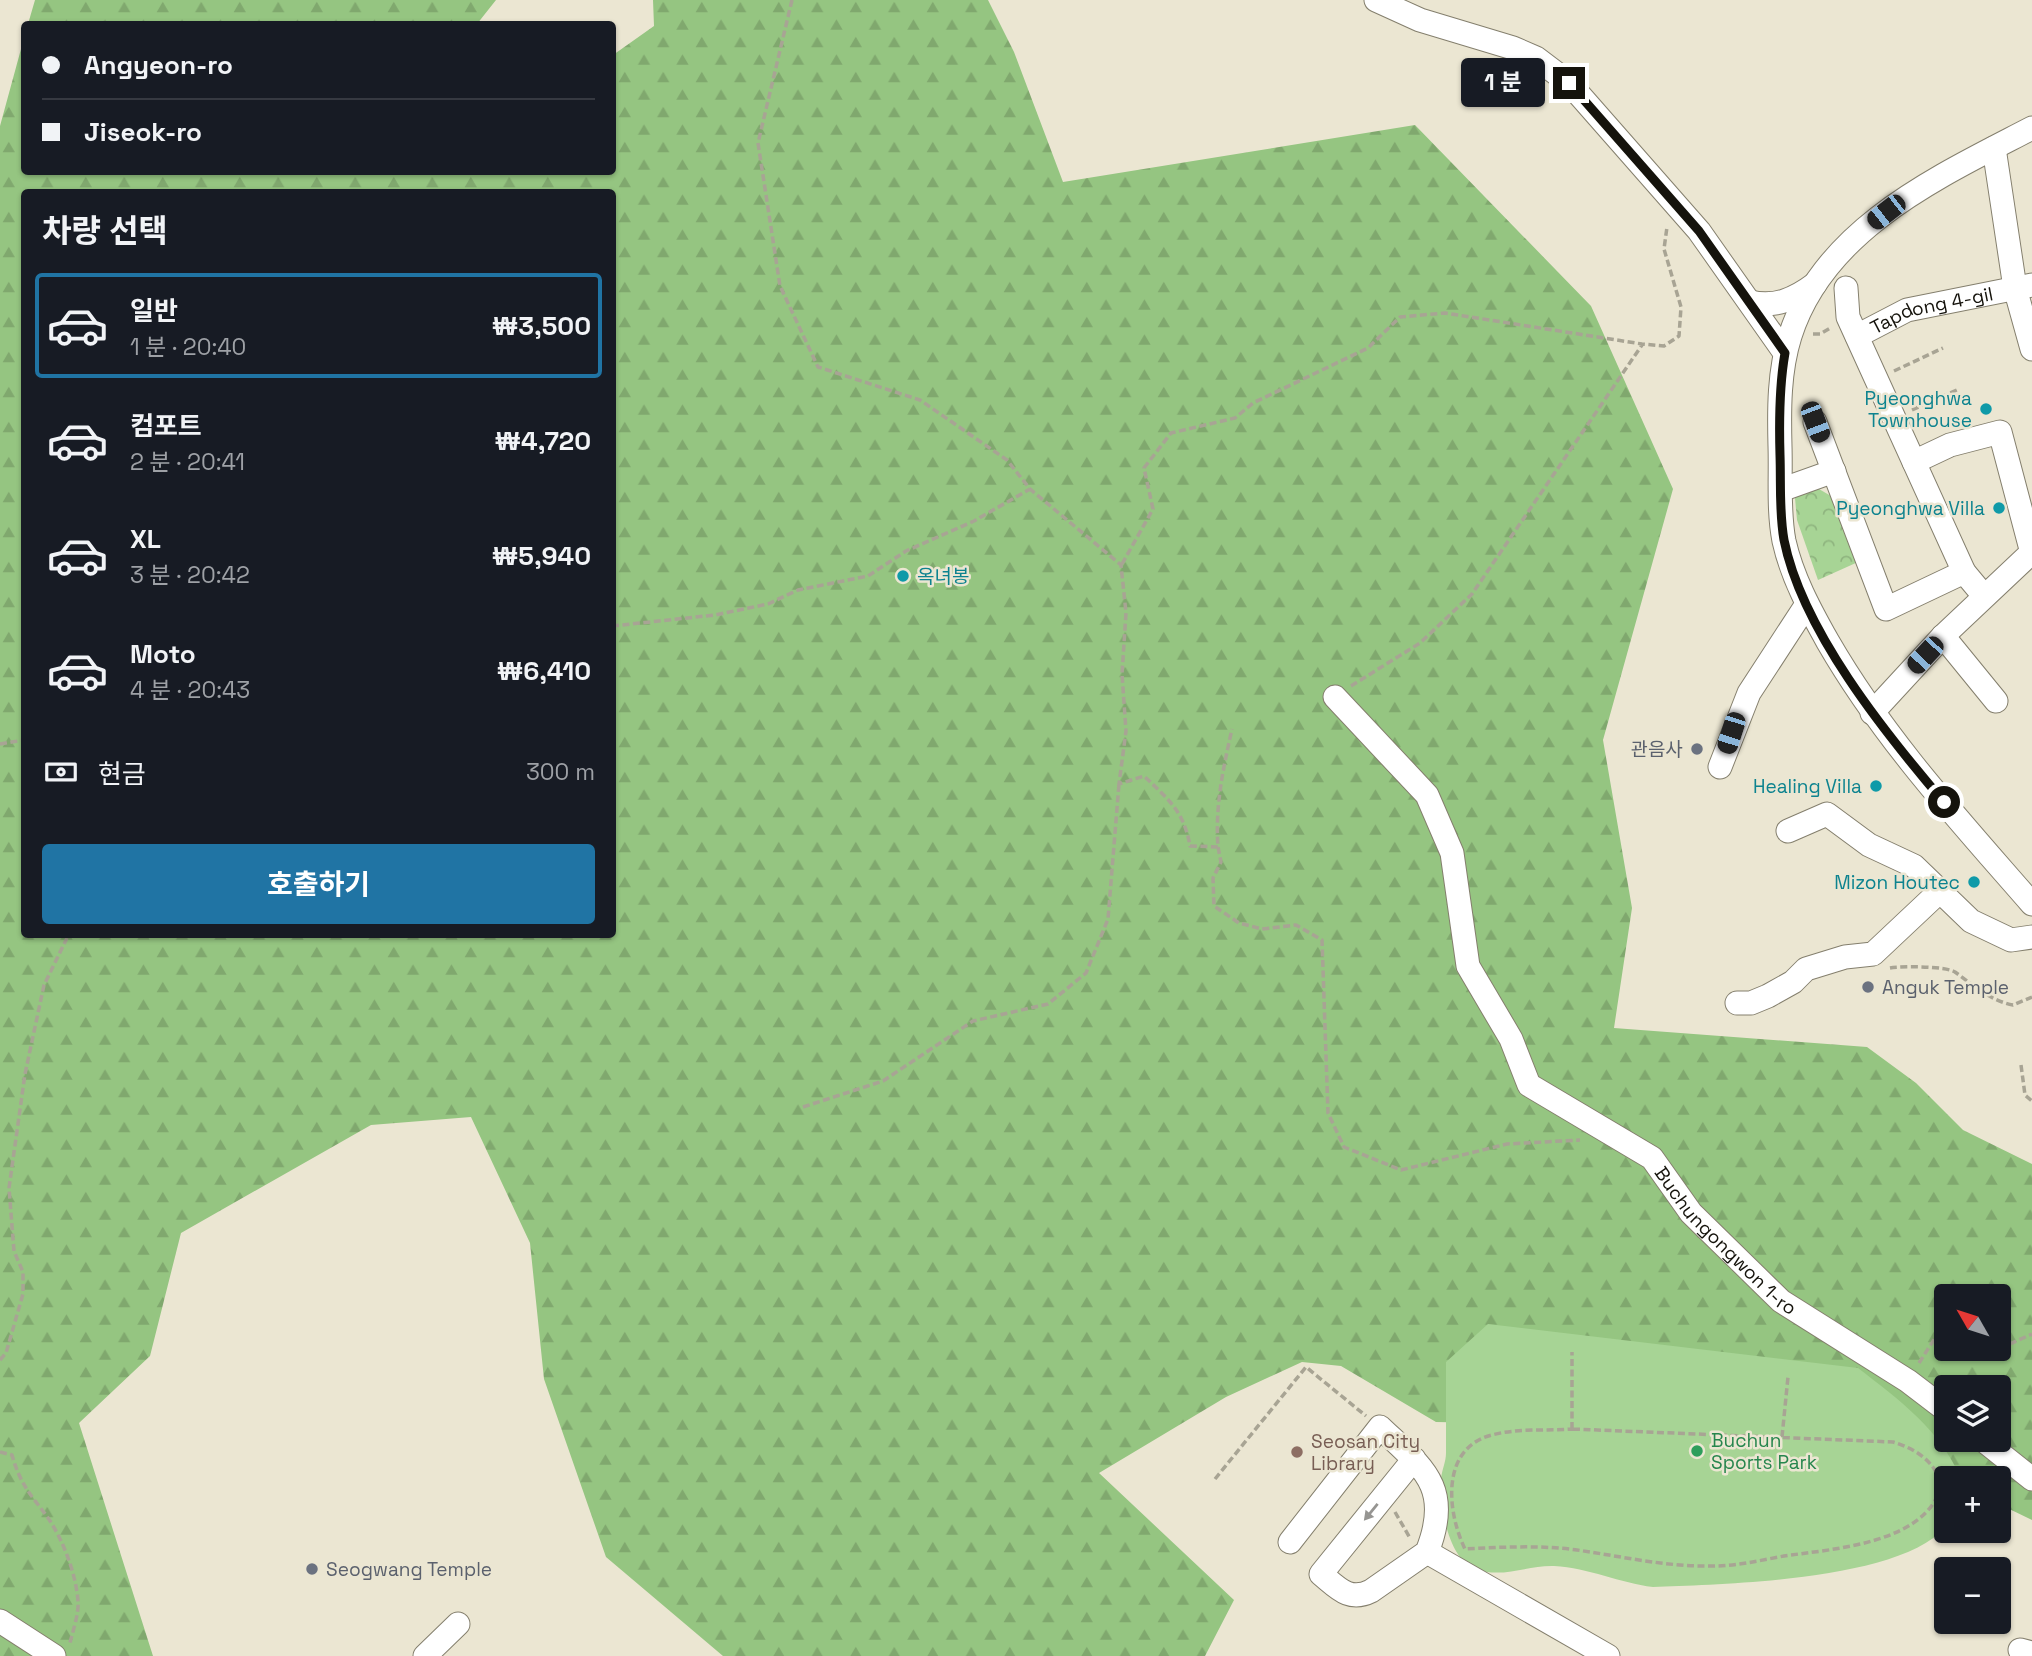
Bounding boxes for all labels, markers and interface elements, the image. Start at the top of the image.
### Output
text: Angyeon-ro [84,48,233,82]
callout: 1 분 [1460,58,1544,108]
text: 1 분 [1484,67,1522,97]
route end [1553,67,1585,99]
text: Jiseok-ro [84,115,202,149]
car [1863,191,1910,233]
text: 차량 선택 [42,211,168,251]
street label: Tapdong 4-gil [1866,281,1995,340]
icon: car [46,294,109,357]
text: 일반 [130,294,178,328]
text: ₩3,500 [492,309,591,343]
text: 1 분 · 20:40 [130,332,246,362]
place label: Pyeonghwa Townhouse [1865,386,1972,433]
car [1798,399,1833,445]
marker: Pyeonghwa Townhouse [1978,401,1994,417]
icon: car [46,409,109,472]
text: 컴포트 [130,409,202,443]
text: ₩4,720 [495,424,591,458]
text: 2 분 · 20:41 [130,447,245,477]
place label: Pyeonghwa Villa [1836,496,1985,521]
marker: Pyeonghwa Villa [1991,500,2007,516]
text: XL [130,522,161,556]
icon: car [46,524,109,587]
text: ₩5,940 [492,539,591,573]
text: 3 분 · 20:42 [130,560,250,590]
place label: 옥녀봉 [917,564,969,589]
marker: 옥녀봉 [895,568,911,584]
car [1903,632,1948,678]
text: Moto [130,637,196,671]
icon: car [46,639,109,702]
text: ₩6,410 [497,654,591,688]
text: 4 분 · 20:43 [130,675,250,705]
car [1715,710,1748,756]
place label: 관음사 [1631,737,1683,762]
marker: 관음사 [1689,741,1705,757]
icon: cash [42,753,80,791]
text: 현금 [98,757,146,791]
text: 300 m [526,757,595,787]
place label: Healing Villa [1753,774,1862,799]
marker: Healing Villa [1868,778,1884,794]
route start [1928,786,1960,818]
button: 호출하기 [42,844,595,924]
place label: Mizon Houtec [1834,870,1960,895]
marker: Mizon Houtec [1966,874,1982,890]
place label: Anguk Temple [1882,975,2009,1000]
marker: Anguk Temple [1860,979,1876,995]
street label: Buchungongwon 1-ro [1649,1161,1801,1320]
north arrow [1934,1284,2011,1362]
map controls [1934,1284,2011,1634]
button: layers [1934,1375,2011,1452]
place label: Buchun Sports Park [1711,1428,1817,1475]
place label: Seosan City Library [1311,1429,1420,1476]
marker: Buchun Sports Park [1689,1443,1705,1459]
marker: Seosan City Library [1289,1444,1305,1460]
button: + [1934,1466,2011,1543]
one-way arrow [1364,1503,1379,1521]
place label: Seogwang Temple [326,1557,492,1582]
button: − [1934,1557,2011,1634]
marker: Seogwang Temple [304,1561,320,1577]

